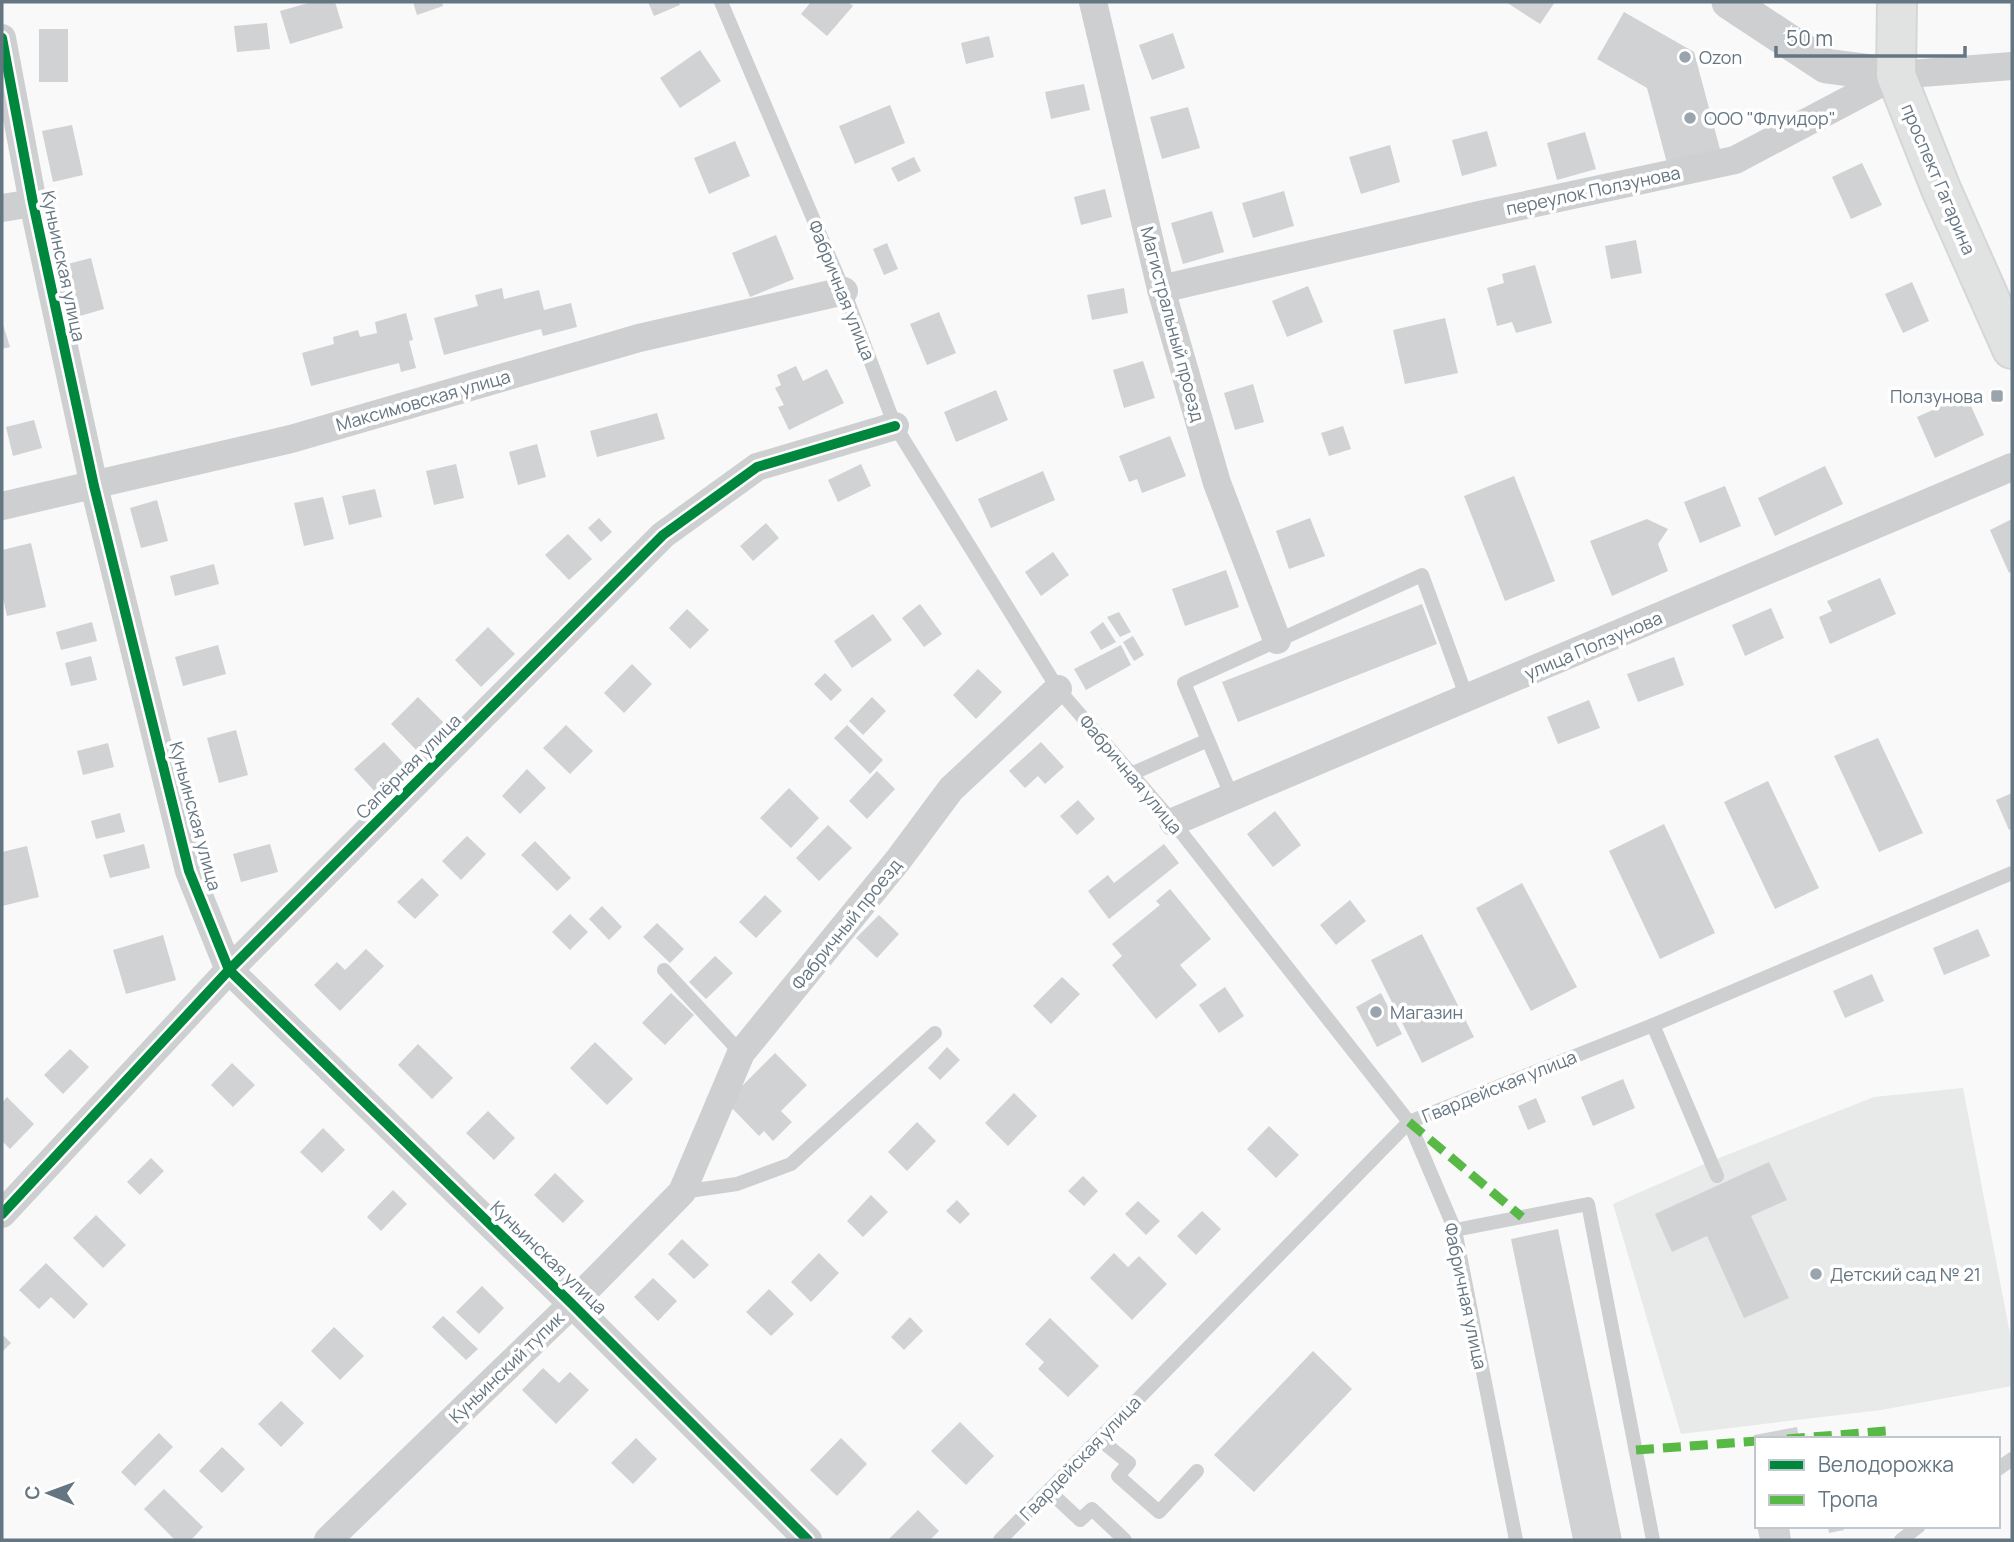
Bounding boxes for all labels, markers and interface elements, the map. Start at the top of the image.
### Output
scale bar [1776,14,1965,58]
text: 50 m [1786,24,1833,52]
place label: Ozon [1699,45,1742,69]
marker: Ozon [1677,49,1693,65]
street label: проспект Гагарина [1896,100,1982,258]
place label: ООО "Флуидор" [1704,106,1836,130]
marker: ООО "Флуидор" [1682,110,1698,126]
street label: переулок Ползунова [1504,160,1682,220]
street label: Куньинская улица [36,188,92,344]
street label: Фабричная улица [803,216,881,364]
street label: Магистральный проезд [1135,224,1211,424]
street label: Максимовская улица [333,364,513,436]
place label: Ползунова [1890,384,1983,408]
marker: Ползунова [1989,388,2005,404]
street label: улица Ползунова [1520,605,1666,685]
street label: Сапёрная улица [350,708,466,824]
street label: Фабричная улица [1074,709,1188,839]
street label: Куньинская улица [165,739,227,893]
street label: Фабричный проезд [786,853,906,995]
place label: Магазин [1390,1000,1463,1024]
marker: Магазин [1368,1004,1384,1020]
street label: Гвардейская улица [1418,1044,1580,1128]
street label: Куньинская улица [485,1195,613,1319]
street label: Фабричная улица [1439,1221,1493,1371]
place label: Детский сад № 21 [1830,1262,1981,1286]
marker: Детский сад № 21 [1808,1266,1824,1282]
street label: Куньинский тупик [443,1305,569,1428]
street label: Гвардейская улица [1014,1390,1146,1526]
legend [1755,1437,2000,1528]
text: Велодорожка [1818,1450,1954,1478]
north arrow [14,1458,84,1528]
text: С [19,1485,45,1500]
text: Тропа [1818,1485,1878,1513]

